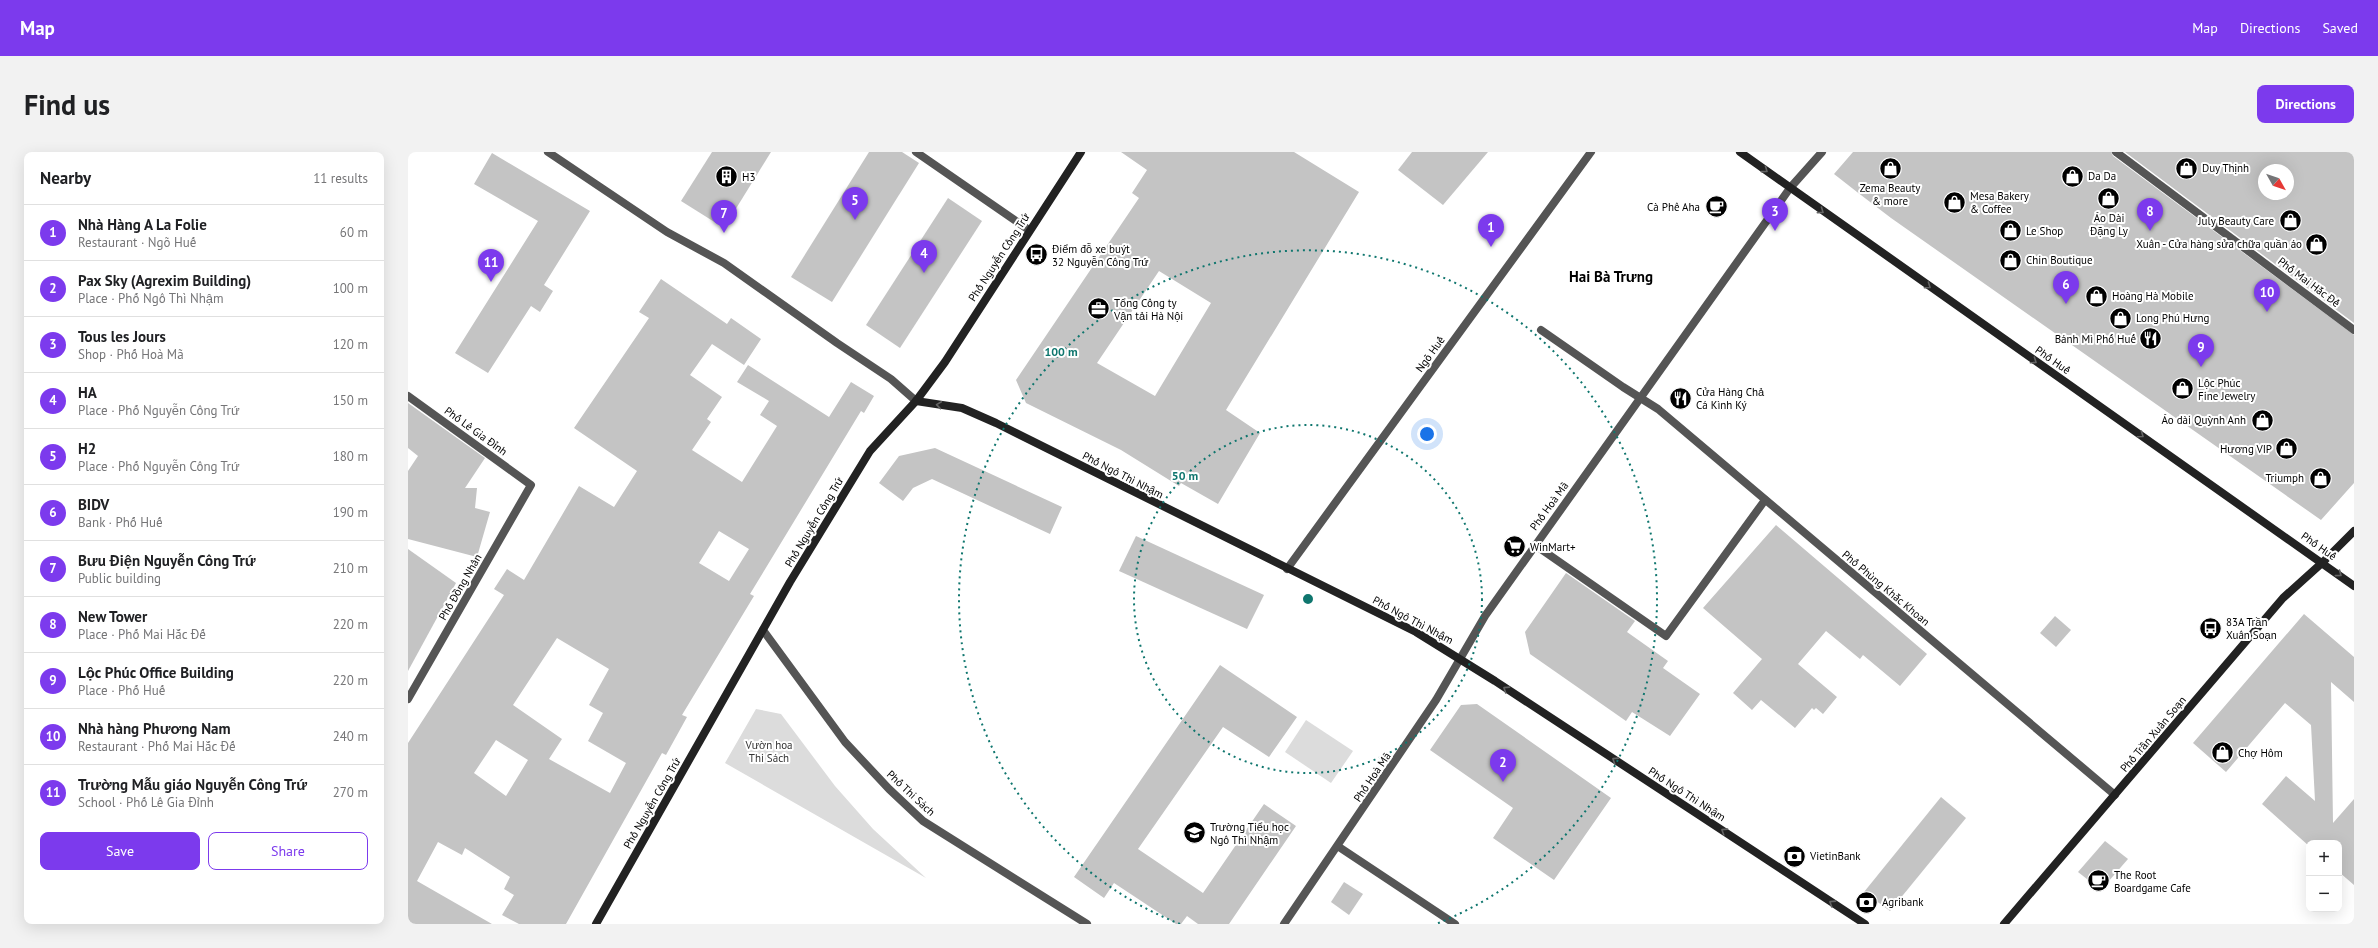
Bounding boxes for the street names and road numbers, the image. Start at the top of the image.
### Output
street label: Phố Nguyễn Công Trứ [965,210,1033,304]
street label: Phố Mai Hắc Đế [2275,254,2343,310]
street label: Ngõ Huế [1412,333,1448,375]
street label: Phố Huế [2033,343,2074,377]
street label: Phố Lê Gia Đỉnh [442,403,510,459]
street label: Phố Ngô Thì Nhậm [1080,448,1166,502]
street label: Phố Nguyễn Công Trứ [782,474,847,570]
street label: Phố Hoà Mã [1527,479,1571,533]
street label: Phố Huế [2299,529,2340,563]
street label: Phố Phùng Khắc Khoan [1839,547,1933,629]
street label: Phố Đồng Nhân [435,551,485,623]
street label: Phố Ngô Thì Nhậm [1370,593,1456,647]
street label: Phố Trần Xuân Soạn [2117,693,2189,775]
street label: Phố Hoà Mã [1350,750,1394,804]
street label: Phố Nguyễn Công Trứ [620,754,684,851]
street label: Phố Ngô Thì Nhậm [1646,764,1728,824]
street label: Phố Thi Sách [884,767,938,819]

